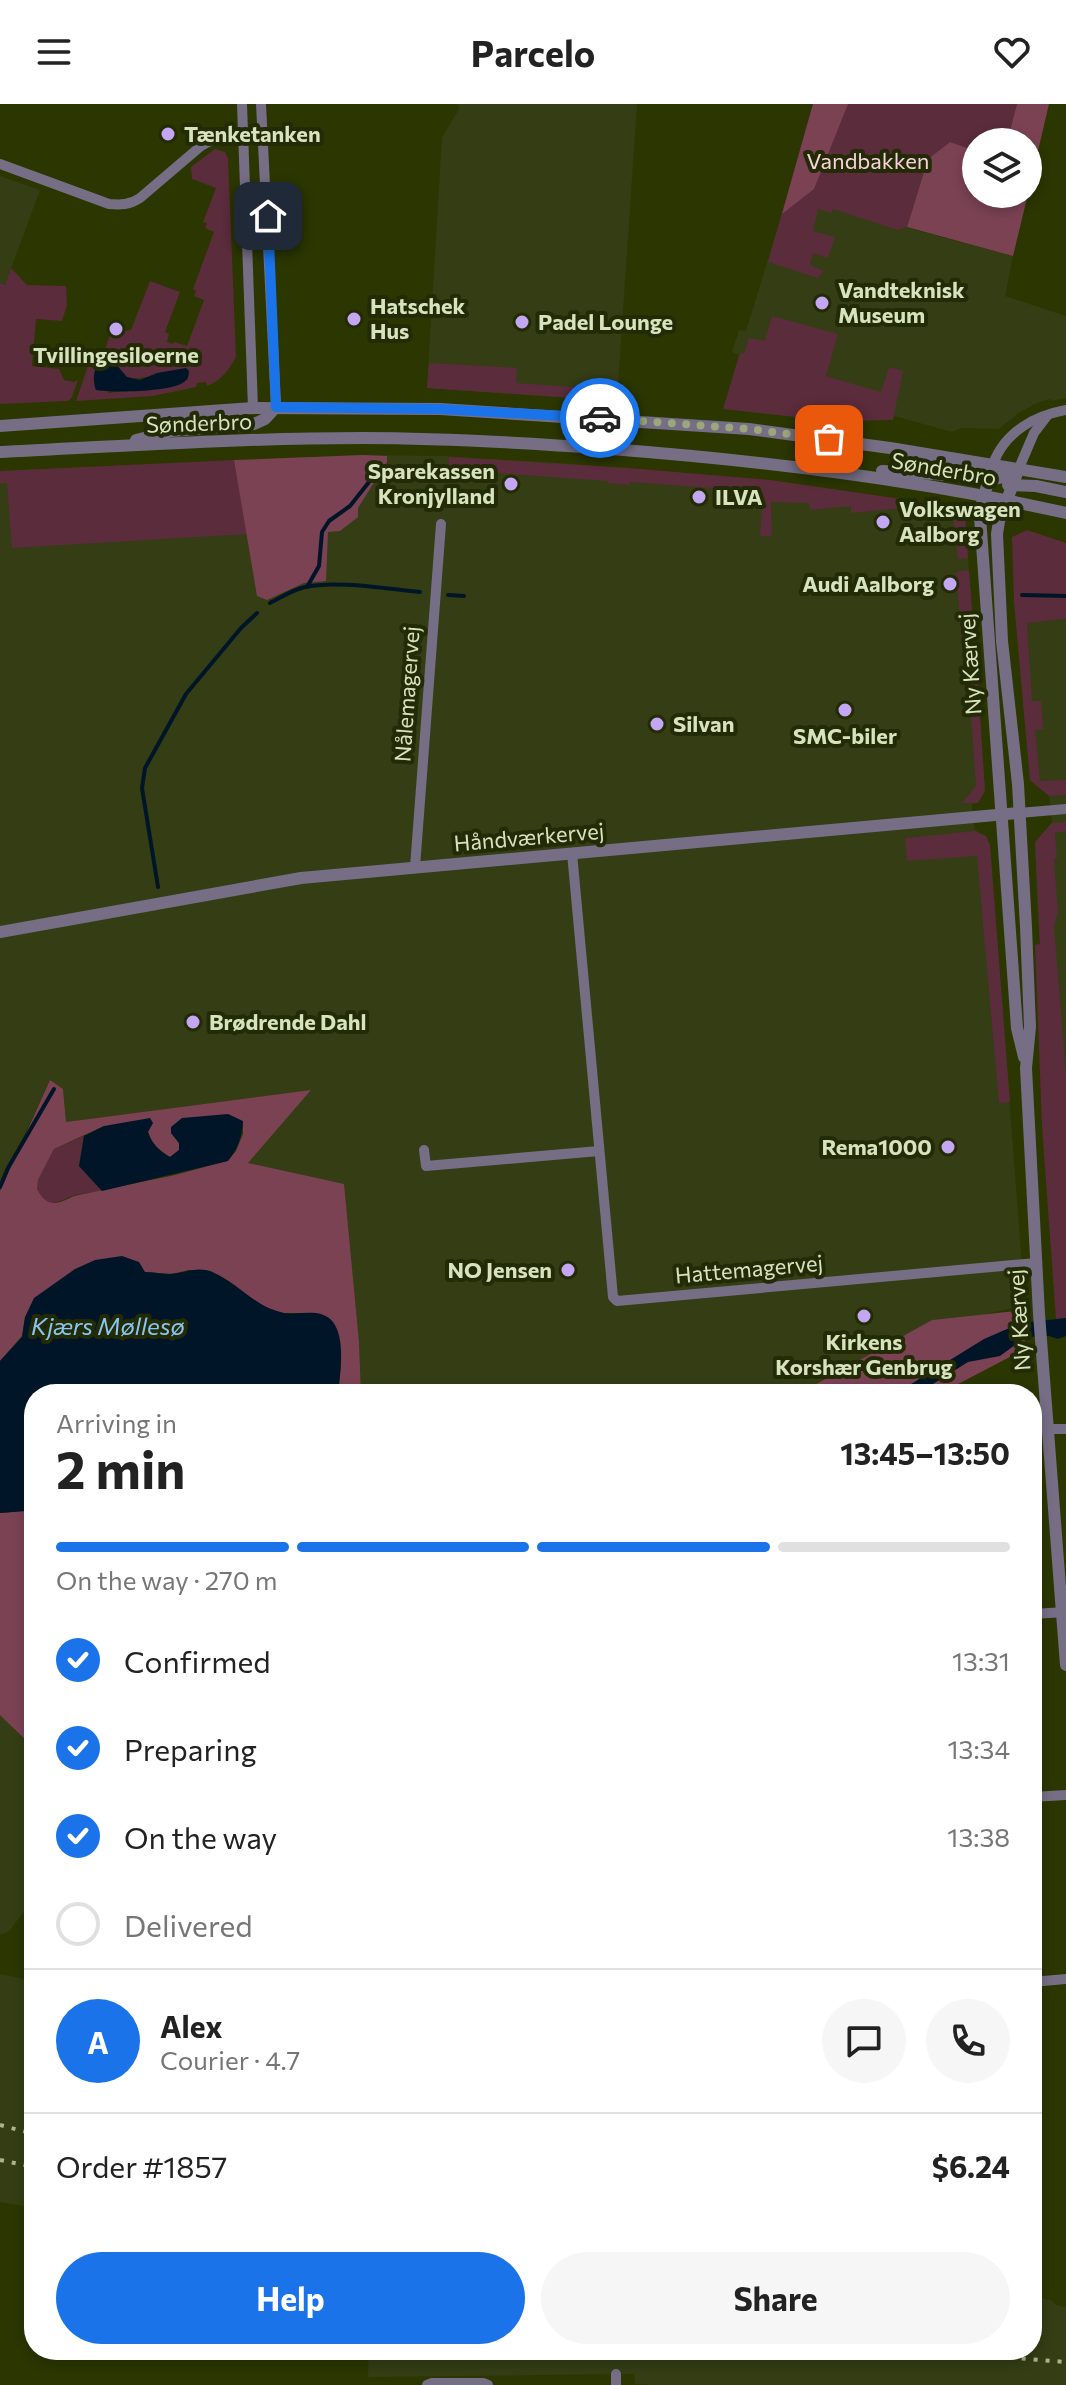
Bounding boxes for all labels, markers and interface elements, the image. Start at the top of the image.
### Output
icon: menu [32,30,76,74]
text: Parcelo [471,30,595,74]
icon: heart [990,30,1034,74]
place label: Tænketanken [184,120,321,147]
marker: Tænketanken [159,125,177,143]
map controls [962,128,1042,208]
button: layers [962,128,1042,208]
park label: Vandbakken [807,147,929,174]
pin [234,182,302,250]
icon: home [246,194,290,238]
place label: Vandteknisk Museum [838,276,965,328]
place label: Hatschek Hus [370,292,466,344]
marker: Vandteknisk Museum [813,294,831,312]
place label: Padel Lounge [538,308,673,335]
marker: Hatschek Hus [345,310,363,328]
marker: Padel Lounge [513,313,531,331]
marker: Tvillingesiloerne [107,320,125,338]
place label: Tvillingesiloerne [33,341,199,368]
courier [560,378,640,458]
icon: car [578,396,622,440]
pin [795,405,863,473]
street label: Sønderbro [145,407,253,438]
icon: bag [807,417,851,461]
street label: Sønderbro [889,446,999,491]
place label: Sparekassen Kronjylland [368,457,495,509]
marker: Sparekassen Kronjylland [502,475,520,493]
place label: ILVA [715,483,763,510]
marker: ILVA [690,488,708,506]
place label: Volkswagen Aalborg [899,495,1021,547]
marker: Volkswagen Aalborg [874,513,892,531]
place label: Audi Aalborg [802,570,934,597]
marker: Audi Aalborg [941,575,959,593]
street label: Ny Kærvej [952,612,987,716]
street label: Nålemagervej [388,625,425,763]
marker: SMC-biler [836,701,854,719]
place label: Silvan [673,710,734,737]
marker: Silvan [648,715,666,733]
place label: SMC-biler [793,722,897,749]
street label: Håndværkervej [453,816,605,857]
place label: Brødrende Dahl [209,1008,367,1035]
marker: Brødrende Dahl [184,1013,202,1031]
place label: Rema1000 [821,1133,932,1160]
marker: Rema1000 [939,1138,957,1156]
street label: Hattemagervej [674,1249,824,1288]
place label: NO Jensen [447,1256,552,1283]
marker: NO Jensen [559,1261,577,1279]
street label: Ny Kærvej [1001,1268,1036,1372]
marker: Kirkens Korshær Genbrug [855,1307,873,1325]
water label: Kjærs Møllesø [31,1311,185,1340]
place label: Kirkens Korshær Genbrug [775,1328,953,1380]
text: Arriving in [56,1407,177,1438]
text: 13:45–13:50 [840,1434,1010,1471]
text: 2 min [56,1436,185,1500]
text: On the way · 270 m [56,1564,277,1595]
icon: check [56,1638,100,1682]
text: Confirmed [124,1642,271,1679]
text: 13:31 [952,1645,1010,1676]
icon: check [56,1726,100,1770]
text: Preparing [124,1730,257,1767]
text: 13:34 [947,1733,1010,1764]
icon: check [56,1814,100,1858]
text: On the way [124,1818,277,1855]
text: 13:38 [947,1821,1010,1852]
text: Delivered [124,1906,253,1943]
button: chat [822,1999,906,2083]
button: phone [926,1999,1010,2083]
text: Alex [160,2007,223,2044]
text: A [87,2023,109,2060]
text: Courier · 4.7 [160,2044,300,2075]
text: Order #1857 [56,2147,227,2184]
text: $6.24 [932,2147,1010,2184]
button: Help [56,2252,525,2344]
button: Share [541,2252,1010,2344]

